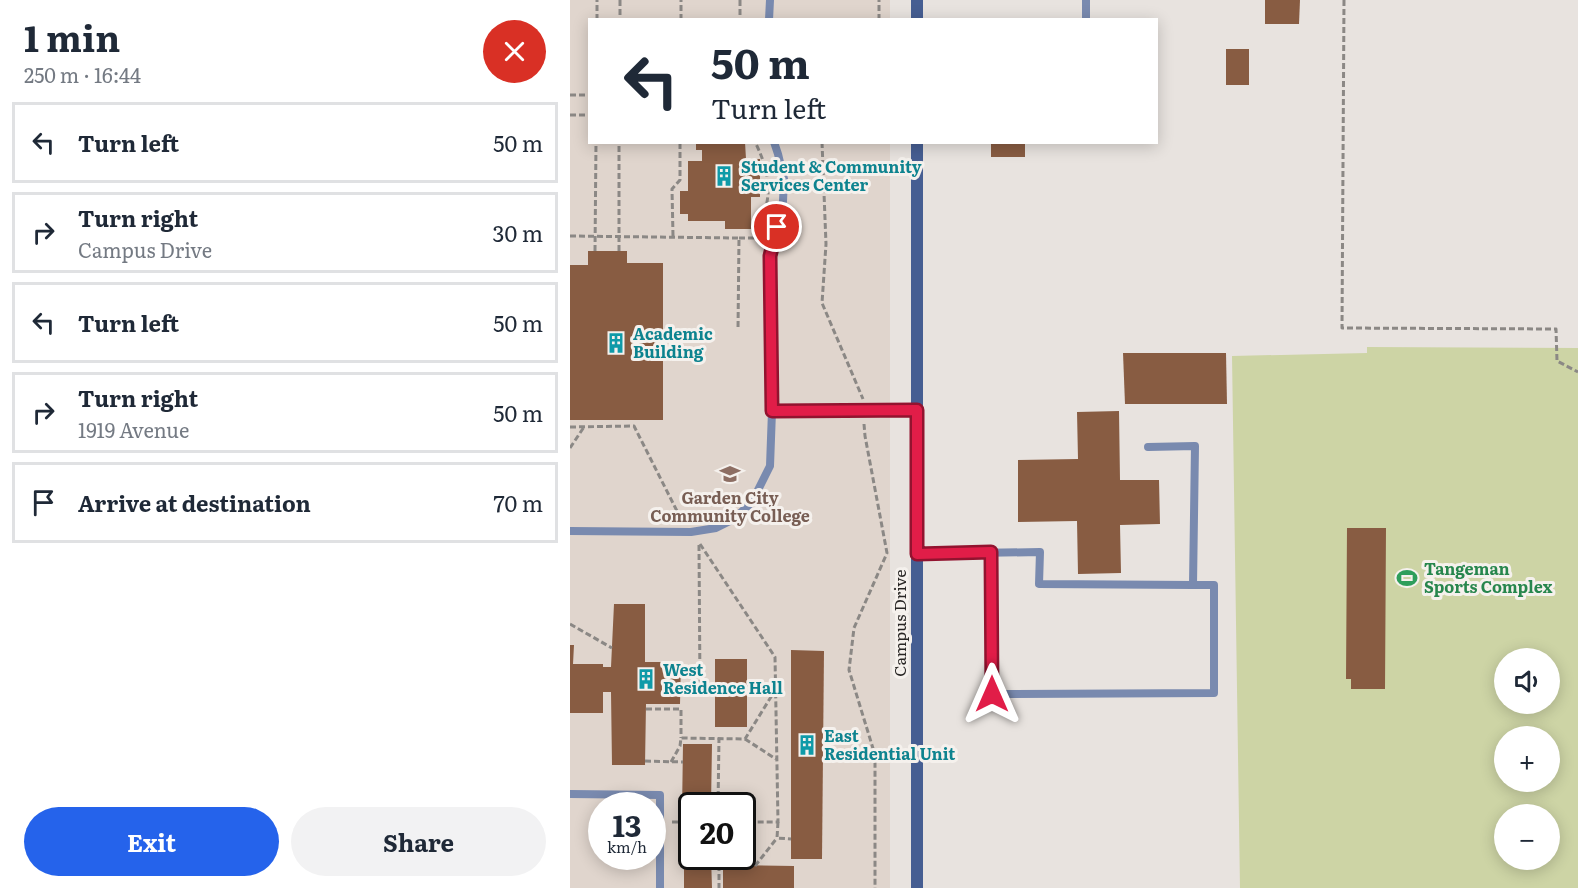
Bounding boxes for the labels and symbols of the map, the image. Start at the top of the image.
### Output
place label: Student & Community Services Center [741,154,922,196]
building icon: Student & Community Services Center [712,164,736,188]
pin [751,201,802,252]
place label: Academic Building [633,321,713,363]
building icon: Academic Building [604,331,628,355]
school or university icon: Garden City Community College [718,462,742,486]
place label: Garden City Community College [650,485,810,527]
place label: Tangeman Sports Complex [1424,556,1553,598]
sports icon: Tangeman Sports Complex [1395,566,1419,590]
street label: Campus Drive [887,569,911,677]
place label: West Residence Hall [663,657,783,699]
position arrow [960,662,1024,726]
building icon: West Residence Hall [634,667,658,691]
place label: East Residential Unit [824,723,955,765]
building icon: East Residential Unit [795,733,819,757]
speed limit sign: 20 [678,792,756,870]

